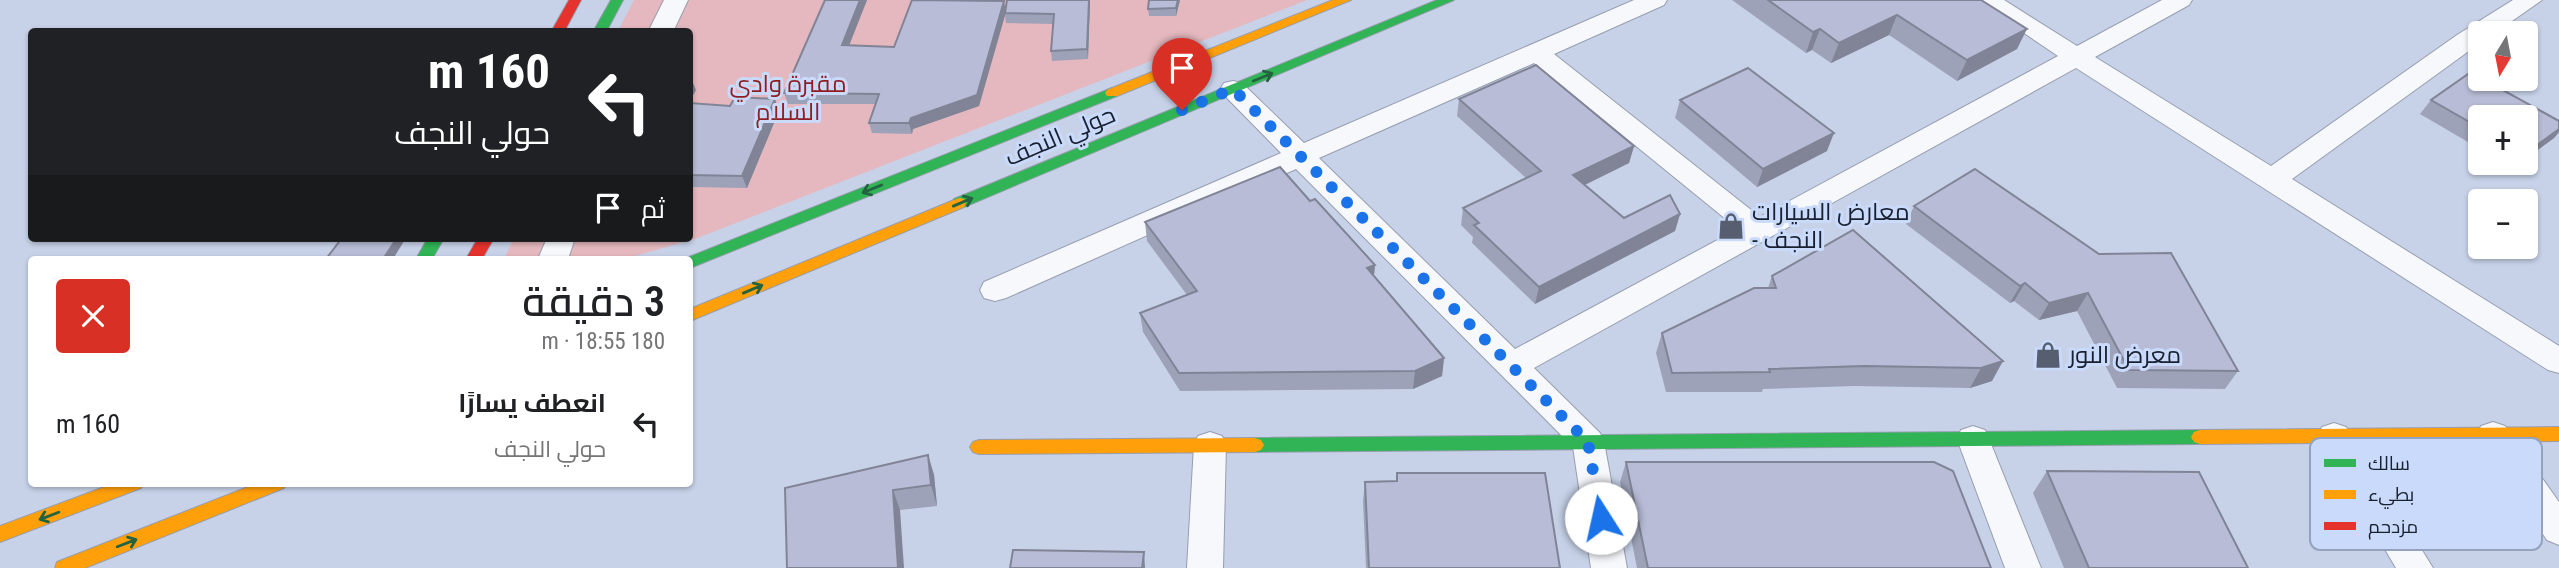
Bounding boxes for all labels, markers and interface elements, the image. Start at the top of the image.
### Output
north arrow [2468,21,2538,91]
map controls [2468,21,2538,259]
pin [1152,38,1212,110]
text: 160 m [428,43,550,100]
icon: arrive [1163,49,1201,87]
icon: left [574,56,665,147]
one-way arrow [1252,69,1273,82]
park label: مقبرة وادي السلام [729,70,847,128]
street label: حولي النجف [1001,100,1121,176]
button: + [2468,105,2538,175]
text: حولي النجف [394,114,550,152]
one-way arrow [862,183,883,196]
icon: arrive [589,189,627,227]
button: − [2468,189,2538,259]
text: ثم [641,194,665,224]
one-way arrow [951,194,973,207]
place label: معارض السيارات - النجف [1752,198,1910,254]
shop icon: معارض السيارات - النجف [1716,211,1746,241]
text: 3 دقيقة [522,277,665,326]
button: close [56,279,130,353]
one-way arrow [741,282,763,295]
text: 180 m · 18:55 [541,328,665,355]
shop icon: معرض النور [2033,340,2063,370]
place label: معرض النور [2067,341,2181,369]
text: انعطف يسارًا [458,388,606,418]
icon: left [627,405,665,443]
text: 160 m [56,409,120,439]
text: حولي النجف [494,436,606,463]
legend [2310,438,2542,550]
text: سالك [2368,452,2410,475]
position arrow [1564,481,1638,555]
text: بطيء [2368,483,2414,509]
one-way arrow [38,510,60,523]
text: مزدحم [2368,515,2418,540]
one-way arrow [116,535,137,548]

